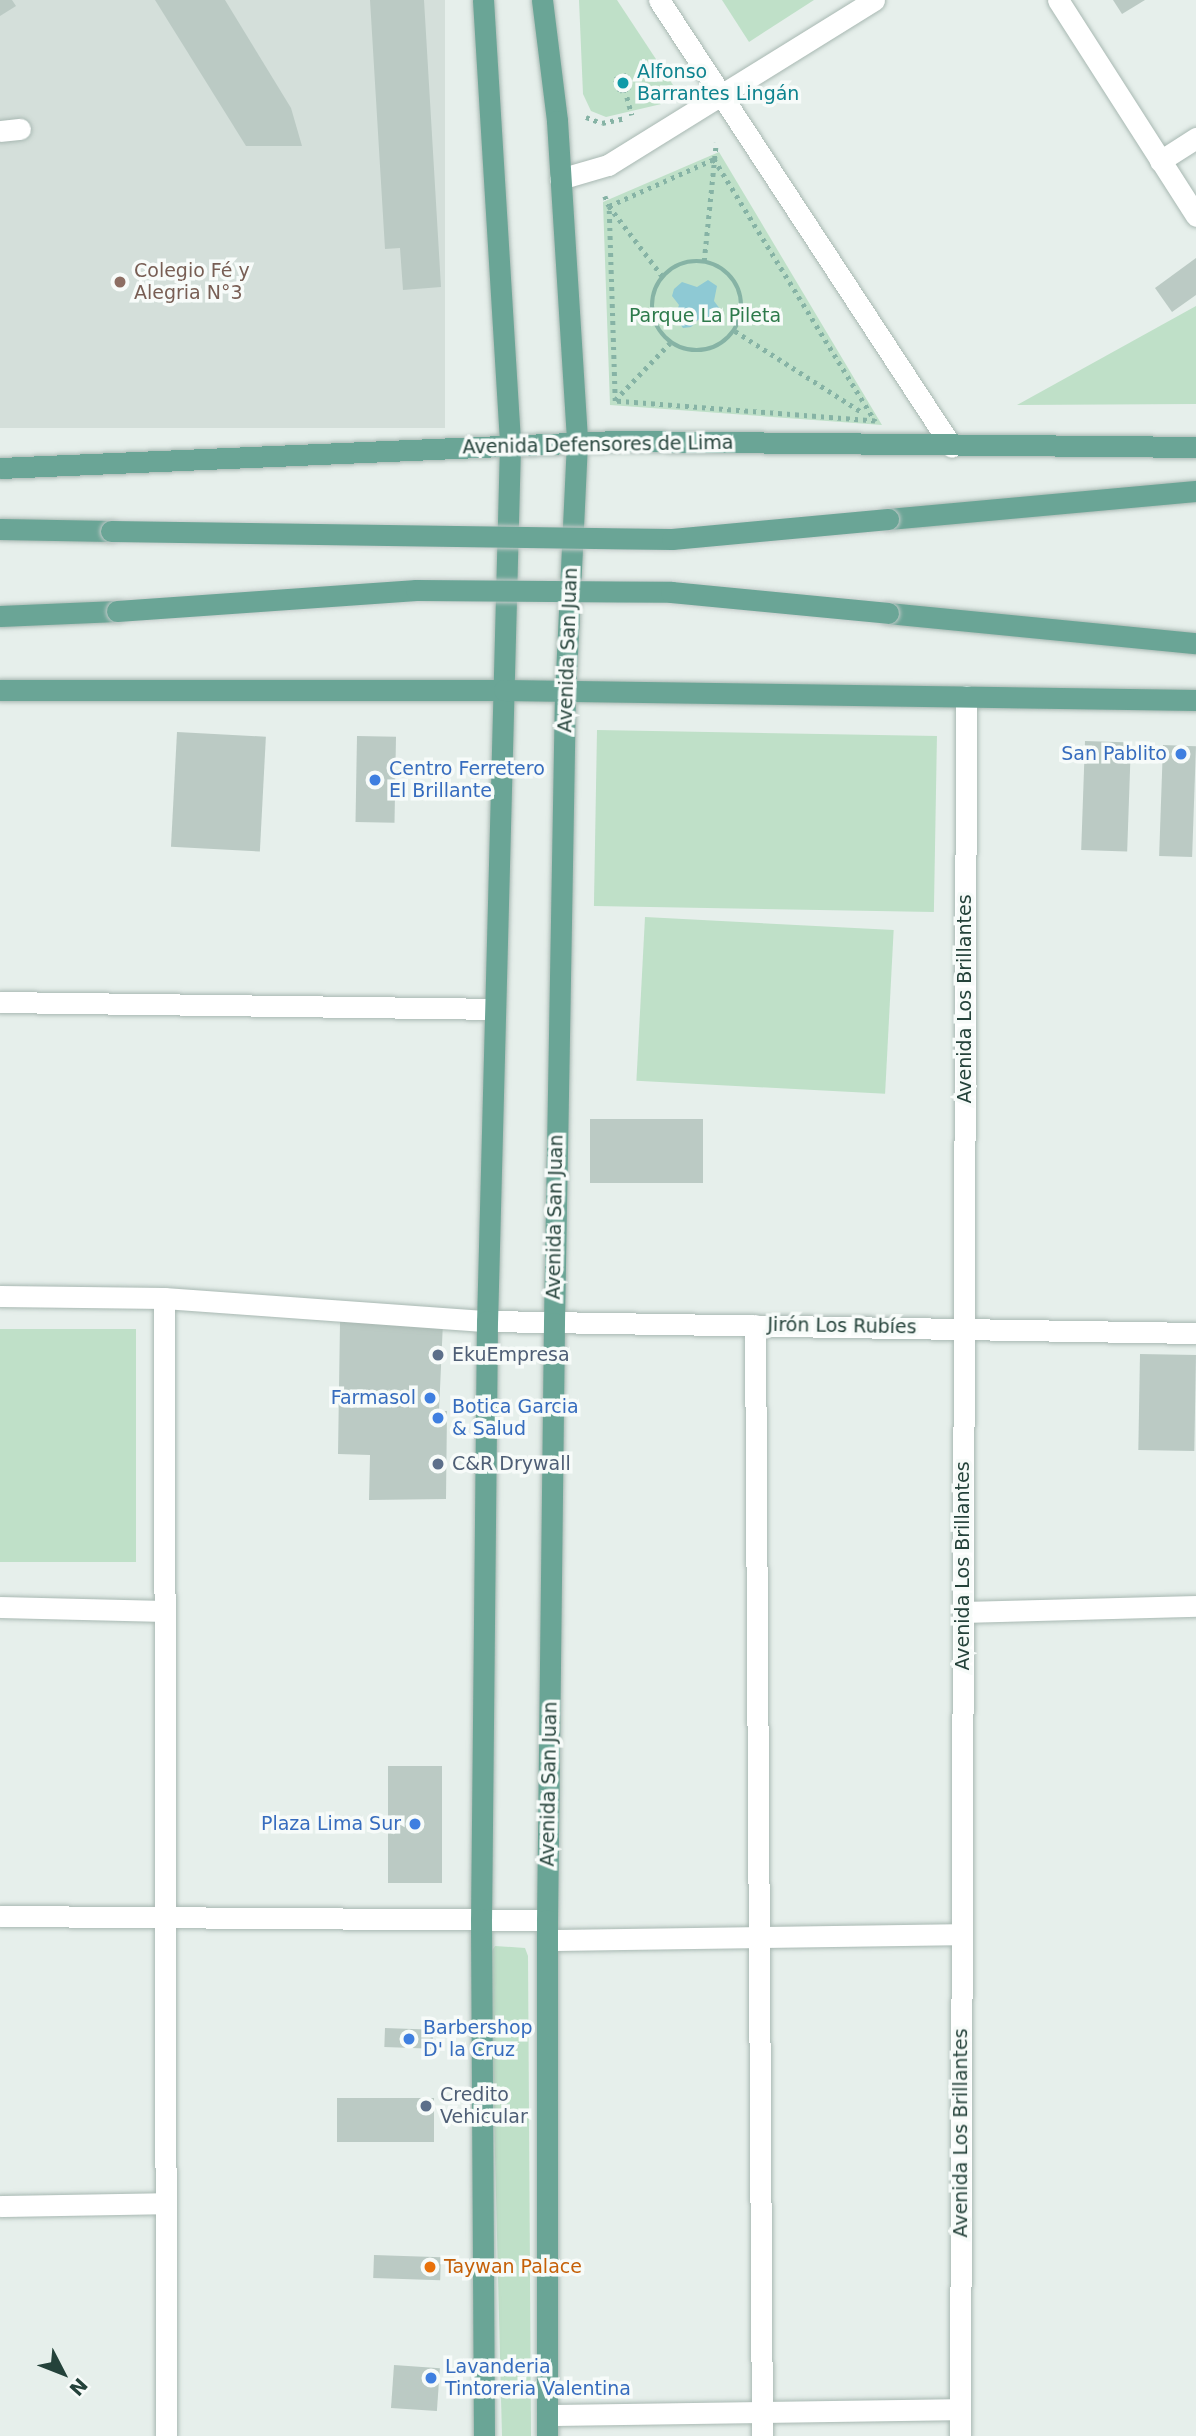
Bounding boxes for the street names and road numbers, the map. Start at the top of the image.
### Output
street label: Avenida Defensores de Lima [462,431,734,459]
street label: Avenida San Juan [554,567,582,733]
street label: Avenida Los Brillantes [954,894,976,1104]
street label: Avenida San Juan [542,1134,568,1300]
street label: Jirón Los Rubíes [767,1313,917,1339]
street label: Avenida Los Brillantes [952,1461,974,1671]
street label: Avenida San Juan [536,1701,562,1867]
street label: Avenida Los Brillantes [950,2028,972,2238]

